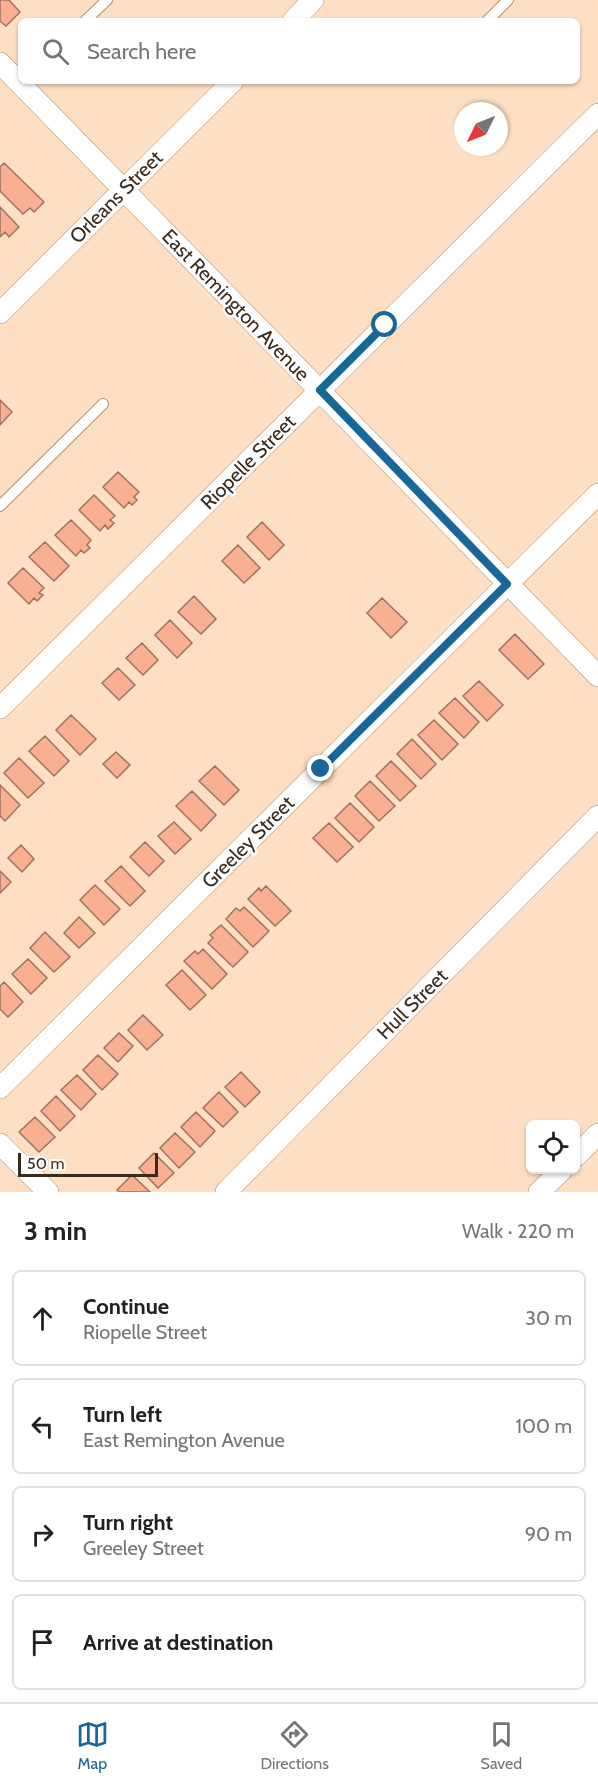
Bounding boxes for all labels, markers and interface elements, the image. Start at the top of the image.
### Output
search box [18,18,580,84]
icon: search [39,35,72,68]
text: Search here [87,38,196,65]
north arrow [454,102,508,156]
street label: Orleans Street [65,145,168,248]
street label: East Remington Avenue [157,224,315,386]
route start [371,311,397,337]
street label: Riopelle Street [196,409,301,514]
route end [307,755,333,781]
street label: Greeley Street [197,791,299,893]
street label: Hull Street [372,964,452,1044]
map controls [526,1120,580,1174]
button: locate [526,1120,580,1174]
scale bar [18,1150,158,1178]
text: 50 m [27,1154,64,1173]
text: 3 min [24,1215,87,1247]
text: Walk · 220 m [462,1219,574,1243]
text: Continue [83,1293,169,1320]
icon: ahead [26,1302,59,1335]
text: 30 m [525,1306,572,1330]
text: Riopelle Street [83,1320,207,1344]
text: Turn left [83,1401,162,1428]
icon: left [26,1410,59,1443]
text: 100 m [516,1414,572,1438]
text: East Remington Avenue [83,1428,285,1452]
text: Turn right [83,1509,173,1536]
icon: right [26,1518,59,1551]
text: 90 m [525,1522,572,1546]
text: Greeley Street [83,1536,204,1560]
icon: arrive [26,1626,59,1659]
text: Arrive at destination [83,1629,273,1656]
tab: Map [76,1718,109,1773]
tab: Directions [261,1718,329,1773]
tab: Saved [481,1718,522,1773]

